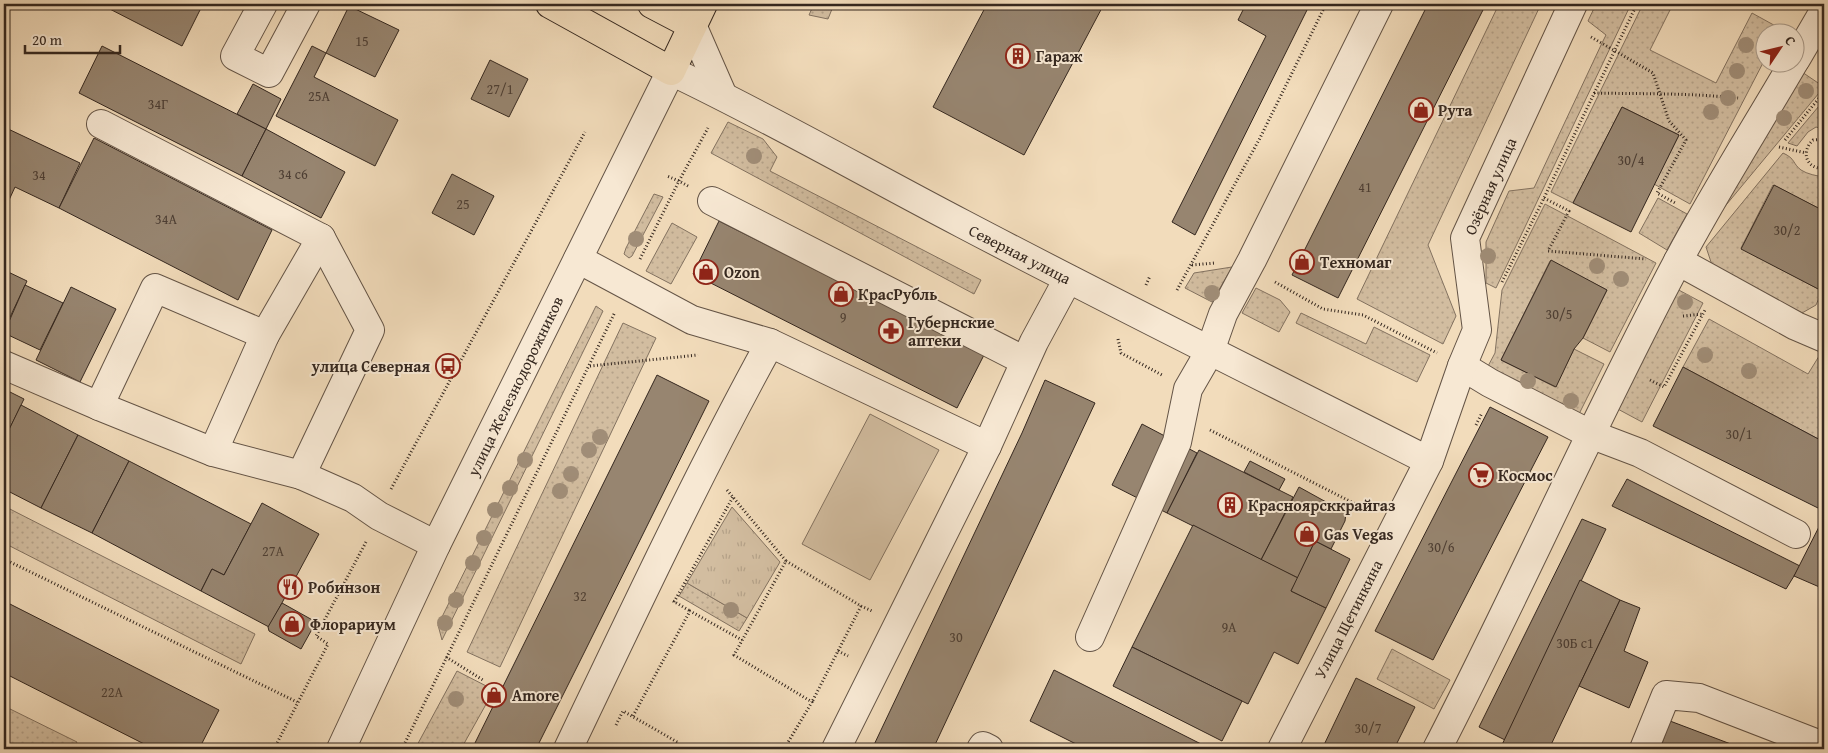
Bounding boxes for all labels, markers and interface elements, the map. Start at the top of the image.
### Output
scale bar [25,22,120,54]
north arrow [1756,22,1806,72]
text: 20 m [32,29,63,50]
house number: 15 [355,31,369,51]
text: С [1780,32,1801,50]
building icon: Гараж [1005,43,1031,69]
place label: Гараж [1036,44,1083,68]
house number: 27/1 [487,79,513,99]
house number: 25А [308,86,330,106]
house number: 34Г [148,94,168,114]
shop icon: Рута [1408,97,1434,123]
place label: Рута [1438,98,1473,122]
street label: Озёрная улица [1458,133,1522,239]
house number: 30/4 [1618,150,1645,170]
house number: 34 с6 [278,164,308,184]
house number: 34 [32,165,46,185]
house number: 41 [1358,177,1372,197]
house number: 25 [456,194,470,214]
house number: 34А [155,209,177,229]
street label: Северная улица [965,218,1076,290]
house number: 30/2 [1774,220,1800,240]
shop icon: Техномаг [1289,249,1315,275]
place label: Техномаг [1320,250,1392,274]
shop icon: Ozon [693,259,719,285]
place label: Ozon [724,260,760,284]
shop icon: КрасРубль [828,281,854,307]
place label: КрасРубль [858,282,937,306]
street label: улица Железнодорожников [460,292,569,481]
house number: 30/5 [1546,304,1572,324]
house number: 9 [840,307,847,327]
place label: Губернские аптеки [908,310,995,352]
pharmacy icon: Губернские аптеки [878,318,904,344]
bus stop icon: улица Северная [435,353,461,379]
place label: улица Северная [310,354,430,378]
house number: 30/1 [1726,424,1752,444]
supermarket icon: Космос [1468,462,1494,488]
place label: Космос [1498,463,1553,487]
building icon: Красноярсккрайгаз [1217,492,1243,518]
place label: Красноярсккрайгаз [1248,493,1396,517]
shop icon: Gas Vegas [1294,521,1320,547]
place label: Gas Vegas [1324,522,1394,546]
house number: 30/6 [1428,537,1455,557]
house number: 27А [262,541,284,561]
street label: Улица Щетинкина [1308,555,1389,683]
restaurant icon: Робинзон [277,574,303,600]
place label: Робинзон [308,575,380,599]
house number: 32 [573,586,587,606]
shop icon: Флорариум [279,611,305,637]
place label: Флорариум [310,612,396,636]
house number: 9А [1221,617,1237,637]
house number: 30 [949,627,963,647]
house number: 30Б с1 [1556,633,1594,653]
house number: 22А [101,682,123,702]
shop icon: Amore [481,682,507,708]
place label: Amore [512,683,560,707]
house number: 30/7 [1355,718,1382,738]

